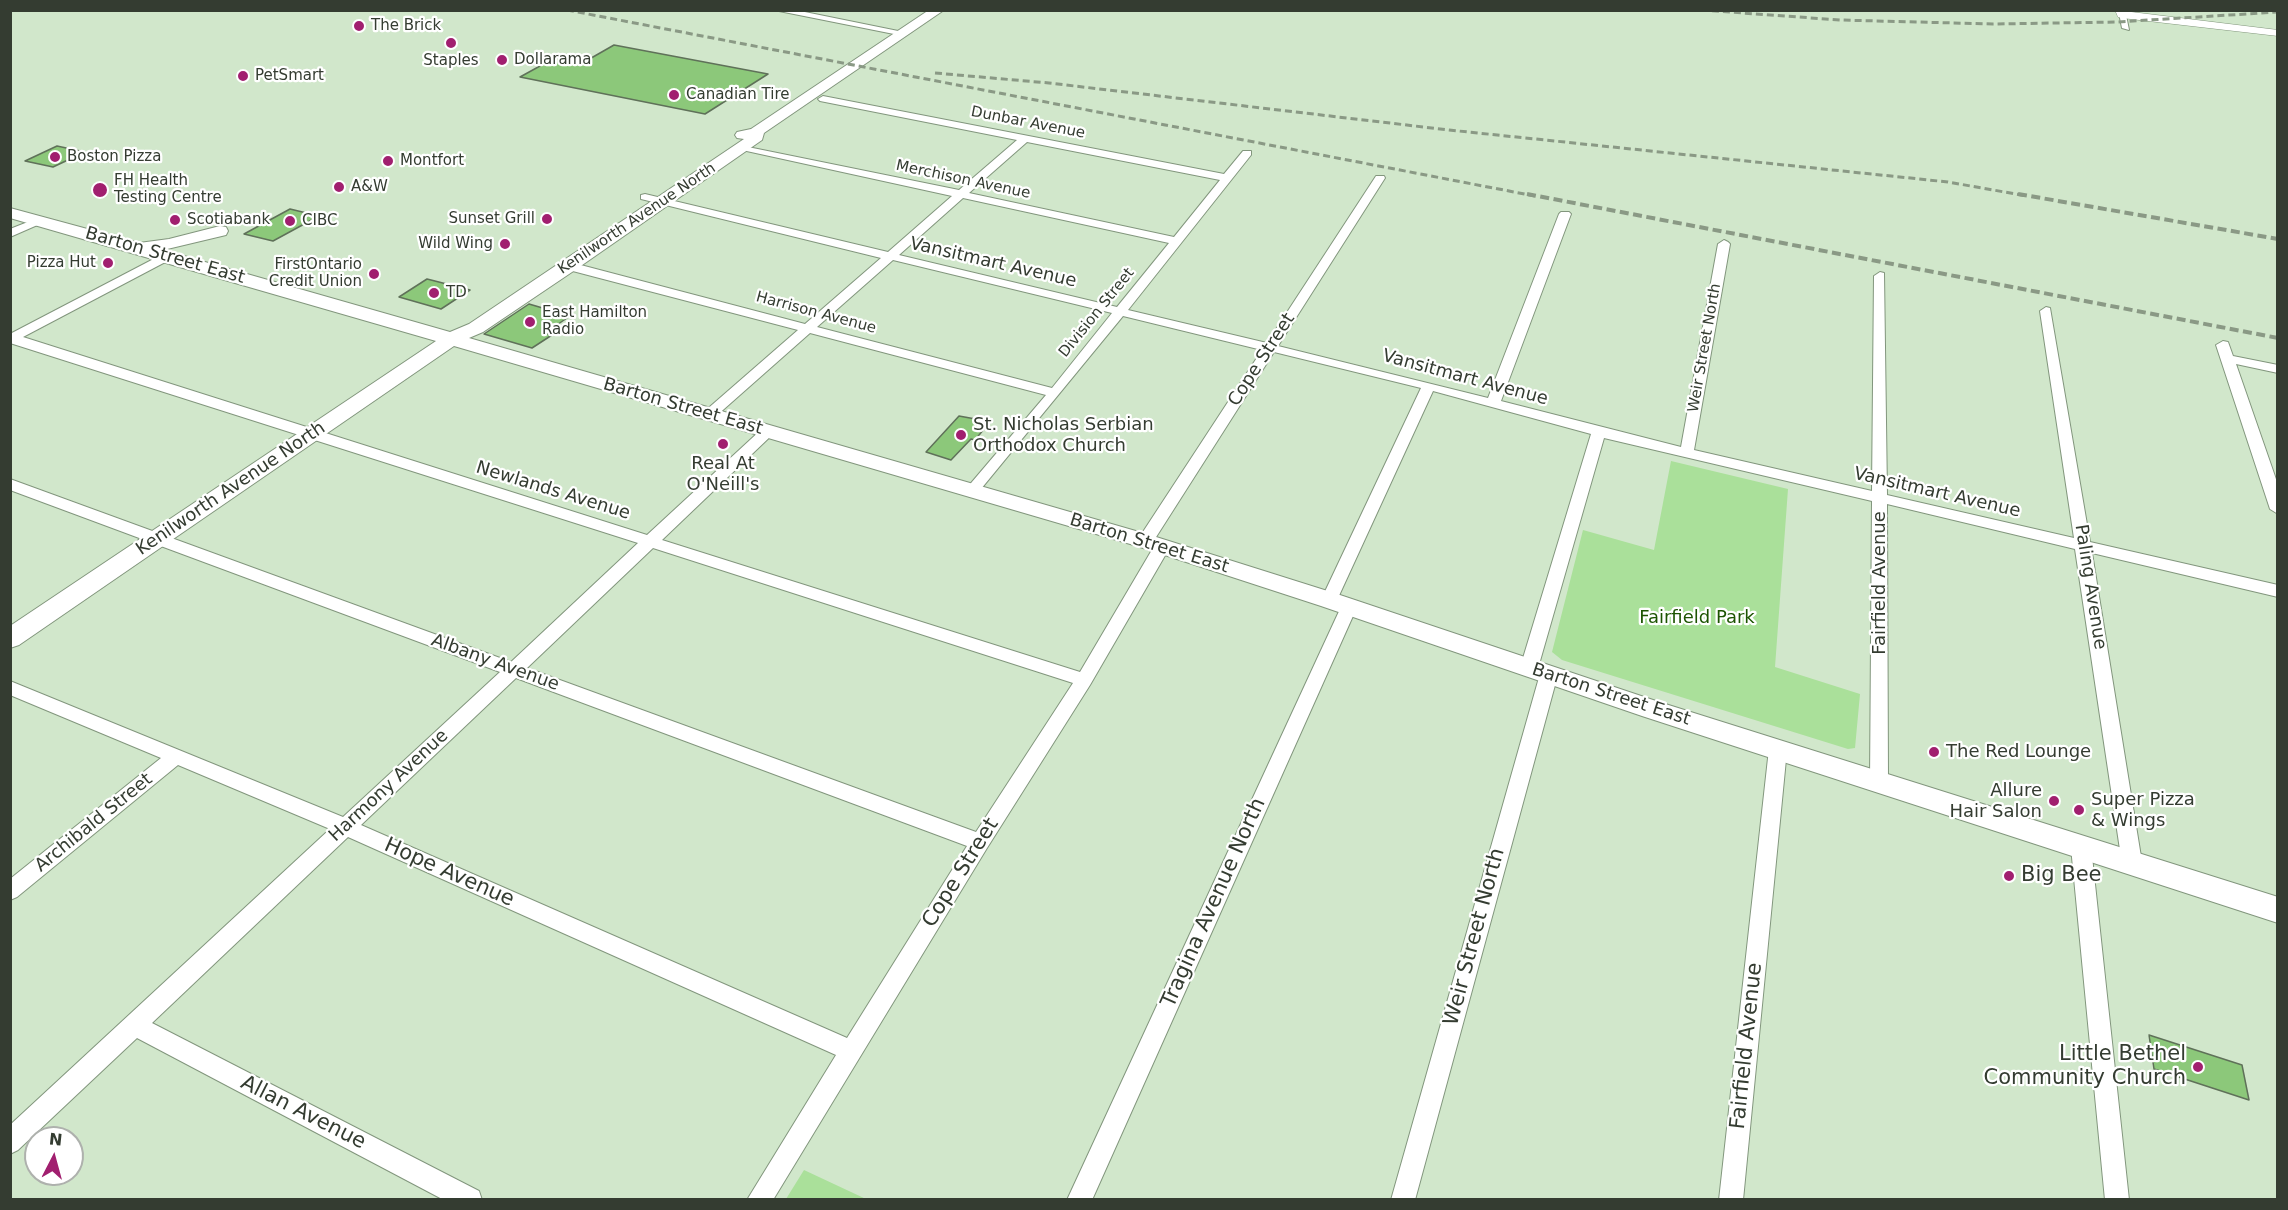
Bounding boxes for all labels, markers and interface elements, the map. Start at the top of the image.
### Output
place label: The Brick [371,17,441,35]
marker: The Brick [352,19,366,33]
marker: Staples [444,36,458,50]
place label: Dollarama [514,51,591,69]
place label: Staples [423,52,479,70]
marker: Dollarama [495,53,509,67]
place label: PetSmart [255,67,324,85]
marker: PetSmart [236,69,250,83]
place label: Canadian Tire [686,86,789,104]
marker: Canadian Tire [667,88,681,102]
street label: Dunbar Avenue [969,103,1087,143]
place label: Boston Pizza [67,148,161,166]
marker: Boston Pizza [48,150,62,164]
place label: Montfort [400,152,464,170]
marker: Montfort [381,154,395,168]
street label: Merchison Avenue [894,157,1032,203]
street label: Kenilworth Avenue North [555,159,719,279]
place label: FH Health Testing Centre [114,172,222,207]
place label: A&W [351,178,388,196]
marker: A&W [332,180,346,194]
marker: FH Health Testing Centre [91,181,109,199]
place label: Sunset Grill [448,210,535,228]
place label: Scotiabank [187,211,270,229]
place label: CIBC [302,212,337,230]
marker: Sunset Grill [540,212,554,226]
marker: Scotiabank [168,213,182,227]
marker: CIBC [283,214,297,228]
street label: Barton Street East [83,223,247,289]
street label: Vansitmart Avenue [908,233,1078,293]
place label: Wild Wing [418,235,493,253]
marker: Wild Wing [498,237,512,251]
place label: Pizza Hut [27,254,96,272]
marker: Pizza Hut [101,256,115,270]
place label: FirstOntario Credit Union [269,256,362,291]
street label: Division Street [1055,265,1139,361]
marker: FirstOntario Credit Union [367,267,381,281]
street label: Weir Street North [1685,282,1725,414]
place label: TD [446,284,467,302]
marker: TD [427,286,441,300]
street label: Harrison Avenue [754,288,878,338]
place label: East Hamilton Radio [542,304,647,339]
street label: Cope Street [1224,309,1300,411]
marker: East Hamilton Radio [523,315,537,329]
street label: Vansitmart Avenue [1380,346,1550,410]
street label: Barton Street East [601,374,765,440]
place label: St. Nicholas Serbian Orthodox Church [973,414,1154,456]
street label: Kenilworth Avenue North [132,418,330,560]
marker: St. Nicholas Serbian Orthodox Church [954,428,968,442]
marker: Real At O'Neill's [716,437,730,451]
place label: Real At O'Neill's [687,453,759,496]
street label: Newlands Avenue [473,457,633,525]
street label: Vansitmart Avenue [1852,463,2022,523]
street label: Barton Street East [1067,510,1231,578]
street label: Fairfield Avenue [1869,511,1891,655]
street label: Paling Avenue [2069,523,2111,651]
park label: Fairfield Park [1639,607,1755,629]
street label: Albany Avenue [428,630,562,696]
street label: Barton Street East [1529,659,1693,731]
street label: Harmony Avenue [325,725,453,847]
place label: The Red Lounge [1946,741,2091,763]
marker: The Red Lounge [1927,745,1941,759]
street label: Archibald Street [31,769,157,877]
place label: Allure Hair Salon [1949,780,2042,822]
place label: Super Pizza & Wings [2091,789,2195,832]
street label: Tragina Avenue North [1156,794,1272,1012]
marker: Allure Hair Salon [2047,794,2061,808]
marker: Super Pizza & Wings [2072,803,2086,817]
street label: Cope Street [917,814,1005,932]
street label: Hope Avenue [380,833,518,913]
street label: Weir Street North [1439,845,1511,1029]
place label: Big Bee [2021,863,2101,889]
marker: Big Bee [2002,869,2016,883]
street label: Fairfield Avenue [1726,961,1768,1131]
place label: Little Bethel Community Church [1983,1042,2186,1092]
marker: Little Bethel Community Church [2191,1060,2205,1074]
street label: Allan Avenue [236,1071,370,1155]
north arrow [24,1126,84,1186]
text: N [48,1129,63,1150]

